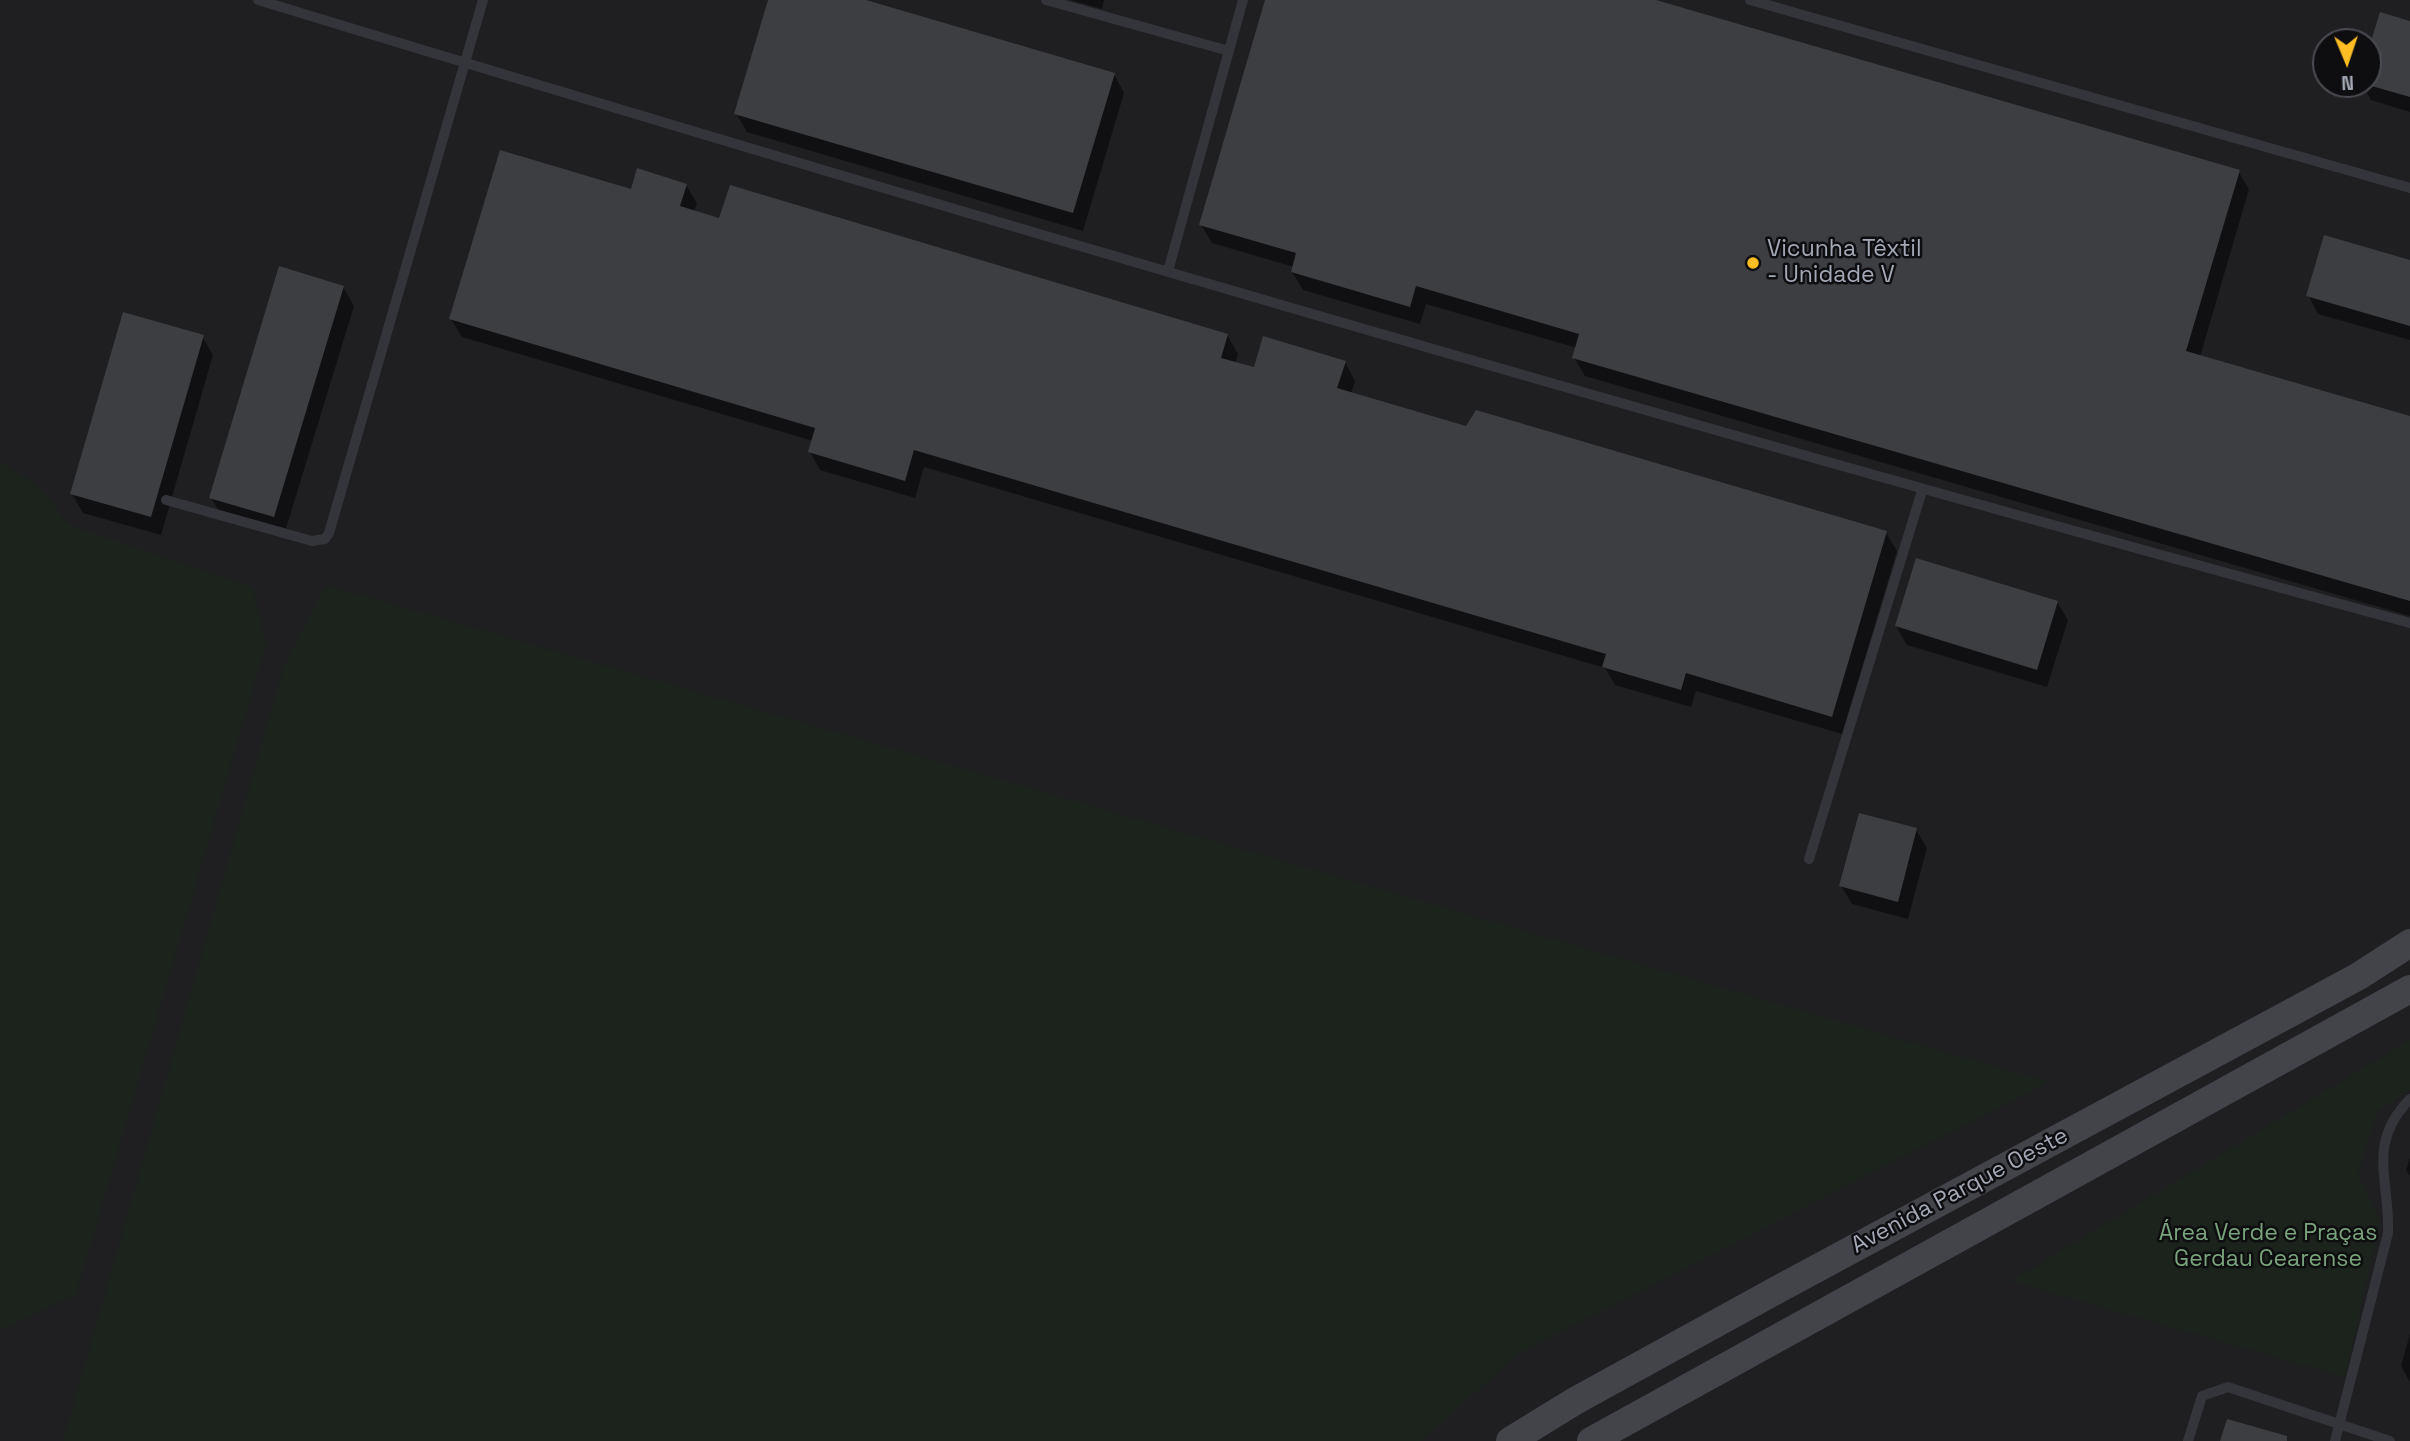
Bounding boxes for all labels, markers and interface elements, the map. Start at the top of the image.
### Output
north arrow [2312,28,2382,98]
text: N [2341,70,2354,95]
place label: Vicunha Têxtil - Unidade V [1767,236,1922,290]
marker: Vicunha Têxtil - Unidade V [1745,255,1761,271]
street label: Avenida Parque Oeste [1847,1122,2073,1260]
park label: Área Verde e Praças Gerdau Cearense [2159,1220,2377,1274]

